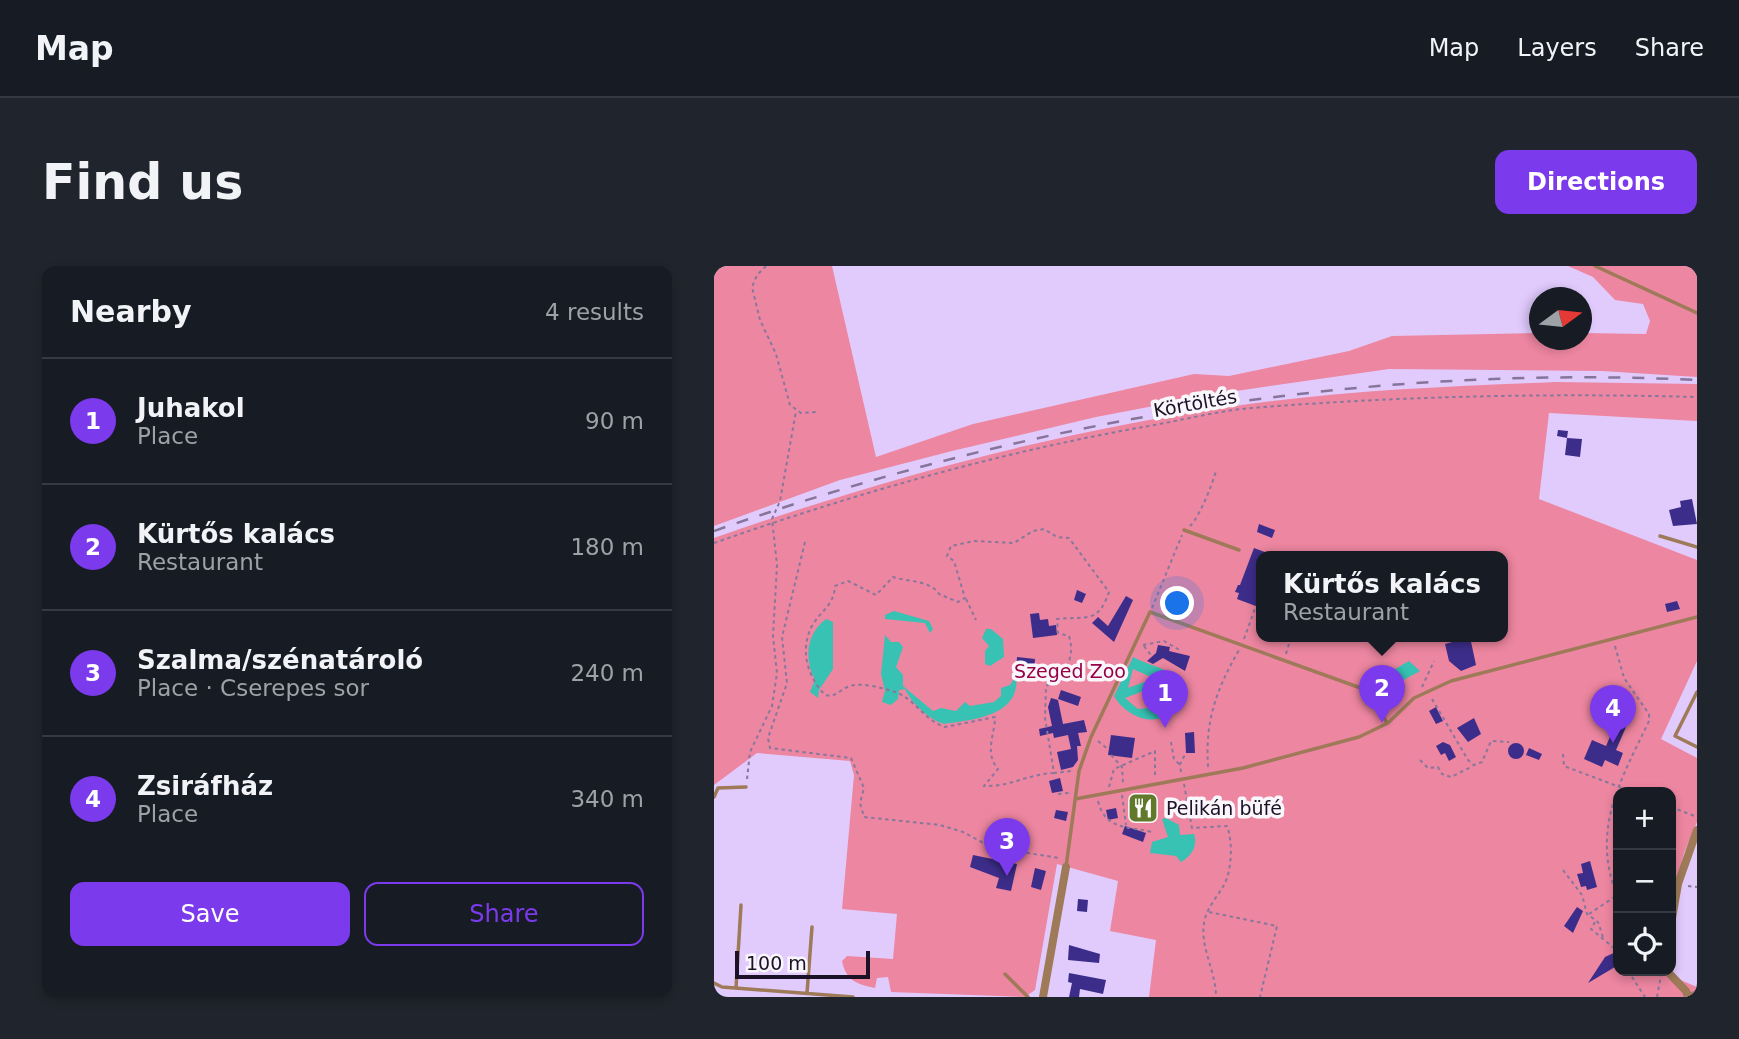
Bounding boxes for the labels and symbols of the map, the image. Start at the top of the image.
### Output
north arrow [1529,287,1592,350]
street label: Körtöltés [1152,385,1238,421]
your location [1160,586,1194,620]
park label: Szeged Zoo [1014,660,1126,682]
pin: 2 [1359,665,1405,723]
pin: 1 [1142,670,1188,728]
pin: 4 [1590,685,1636,743]
restaurant icon: Pelikán büfé [1126,791,1160,825]
place label: Pelikán büfé [1166,797,1282,819]
pin: 3 [984,818,1030,876]
scale bar [735,948,870,980]

